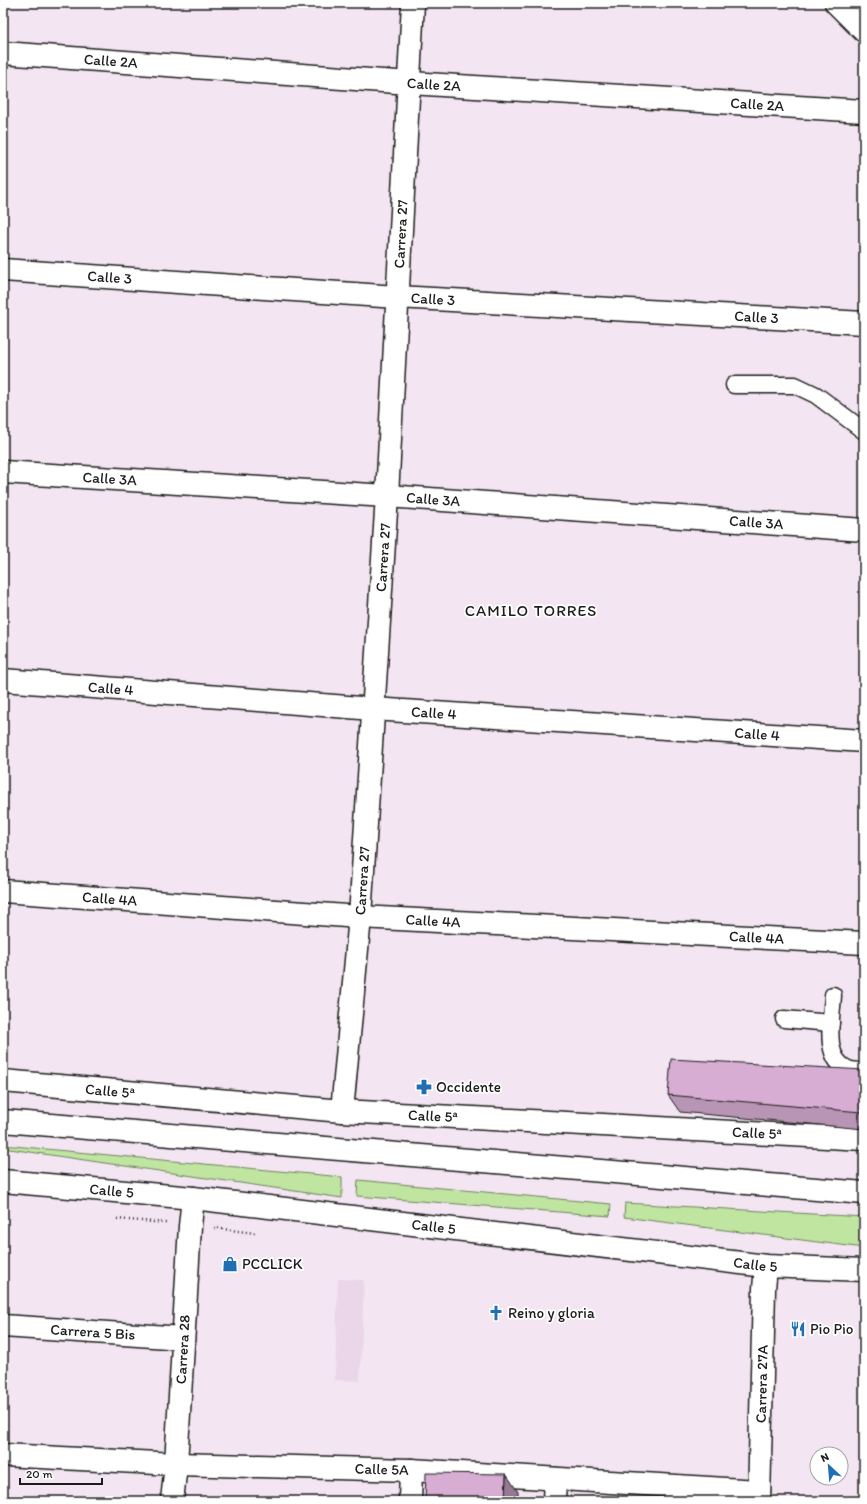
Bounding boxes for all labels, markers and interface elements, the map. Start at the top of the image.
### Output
street label: Calle 2A [83,50,139,72]
street label: Calle 2A [406,74,462,95]
street label: Calle 2A [730,94,785,115]
street label: Carrera 27 [390,199,412,269]
street label: Calle 3 [87,267,133,288]
street label: Calle 3 [410,289,456,309]
street label: Calle 3 [734,307,779,327]
street label: Calle 3A [82,468,138,489]
street label: Calle 3A [405,488,461,510]
street label: Calle 3A [729,511,784,533]
street label: Carrera 27 [372,522,394,592]
district label: CAMILO TORRES [465,601,597,620]
street label: Calle 4 [87,678,134,699]
street label: Calle 4 [410,702,457,723]
street label: Calle 4 [734,724,780,744]
street label: Carrera 27 [351,845,374,916]
street label: Calle 4A [82,888,138,910]
street label: Calle 4A [405,910,461,931]
street label: Calle 4A [729,927,785,948]
pharmacy icon: Occidente [415,1078,433,1096]
place label: Occidente [436,1078,501,1096]
street label: Calle 5ª [84,1080,136,1102]
street label: Calle 5ª [408,1106,459,1126]
street label: Calle 5ª [732,1123,783,1143]
street label: Calle 5 [89,1180,135,1202]
street label: Calle 5 [410,1215,457,1238]
street label: Calle 5 [732,1253,778,1275]
shop icon: PCCLICK [221,1255,239,1273]
place label: PCCLICK [242,1255,303,1273]
church icon: Reino y gloria [487,1304,505,1322]
place label: Reino y gloria [508,1304,595,1322]
street label: Carrera 28 [172,1314,194,1385]
street label: Carrera 5 Bis [50,1320,136,1344]
restaurant icon: Pio Pio [789,1320,807,1338]
place label: Pio Pio [810,1320,853,1338]
street label: Carrera 27A [752,1344,772,1423]
north arrow [809,1446,849,1486]
text: N [819,1450,831,1465]
scale bar [20,1460,102,1486]
street label: Calle 5A [354,1460,409,1479]
text: 20 m [26,1467,53,1481]

